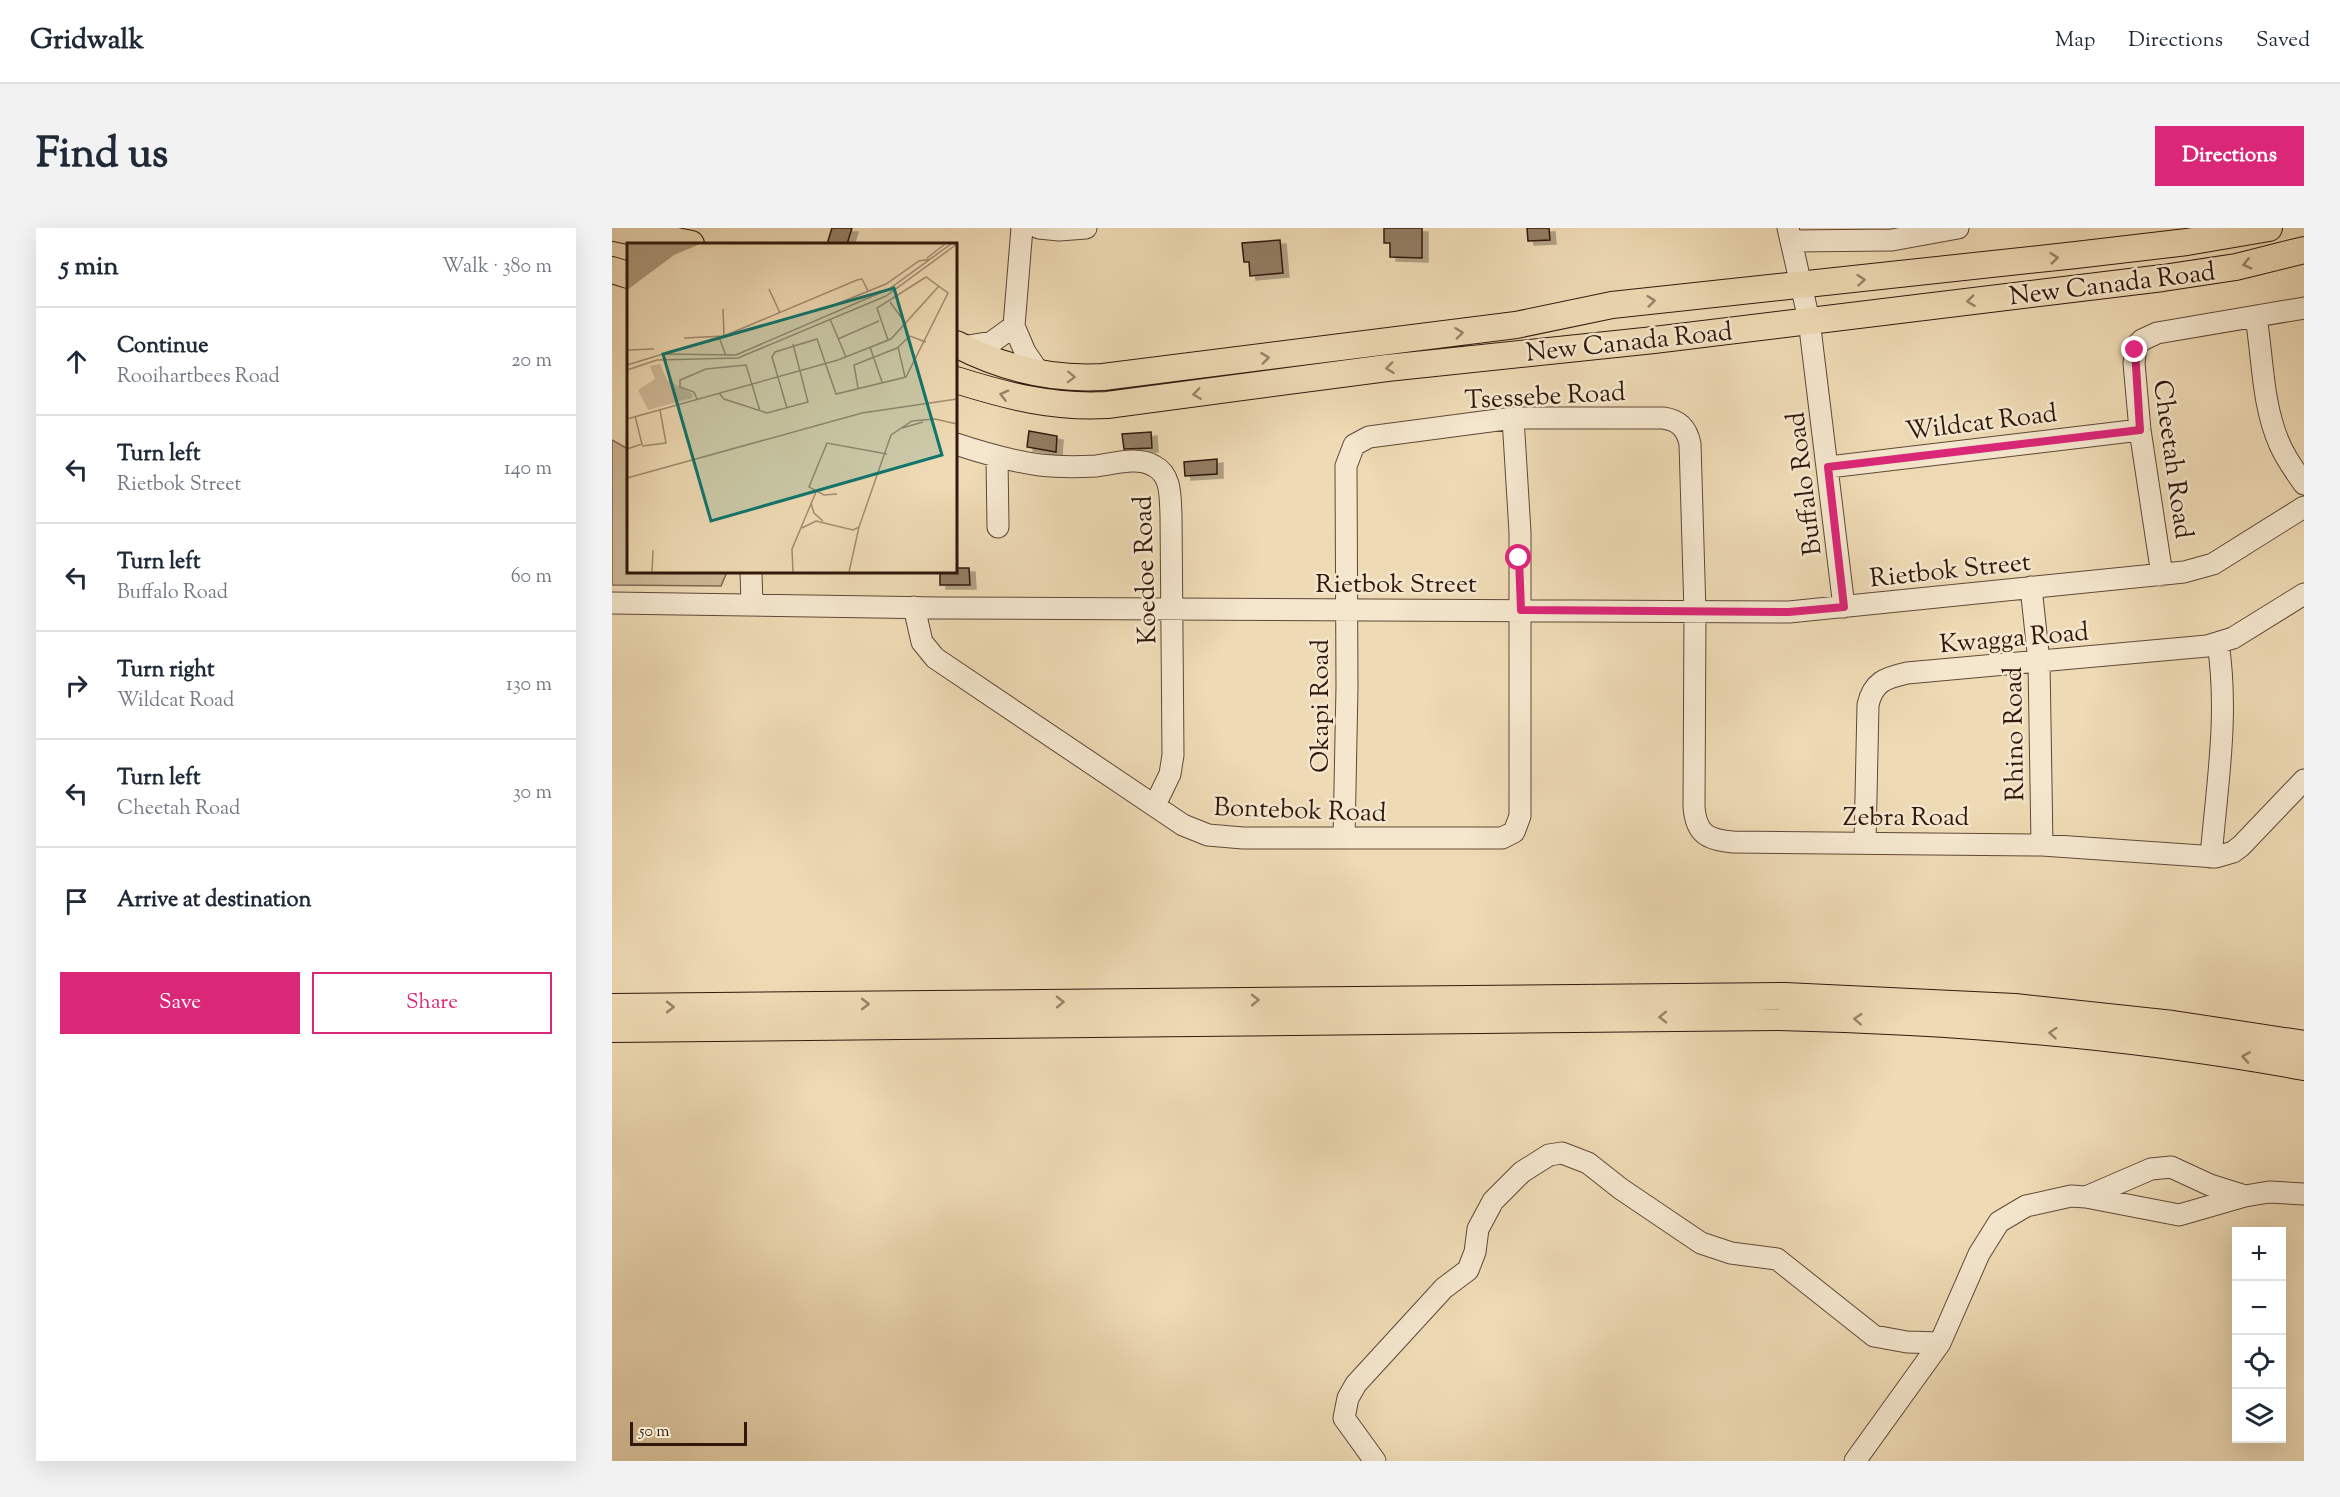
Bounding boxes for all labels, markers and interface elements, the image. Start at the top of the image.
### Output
text: Gridwalk [30,21,144,61]
text: Map [2055,26,2095,56]
text: Directions [2128,26,2223,56]
text: Saved [2256,26,2310,56]
text: Find us [36,126,168,186]
button: Directions [2155,126,2304,186]
inset map [627,243,957,573]
text: 5 min [60,249,119,286]
one-way arrow [2050,252,2059,264]
text: Walk · 380 m [442,253,552,282]
street label: New Canada Road [2007,254,2218,316]
one-way arrow [2242,256,2252,269]
one-way arrow [1856,273,1865,286]
one-way arrow [1966,294,1975,307]
one-way arrow [1646,295,1655,308]
street label: New Canada Road [1524,314,1735,373]
one-way arrow [1454,327,1463,339]
text: Continue [117,331,208,363]
route end [2121,336,2147,362]
icon: ahead [60,345,93,378]
text: 20 m [511,347,552,376]
one-way arrow [1261,352,1270,365]
one-way arrow [1386,361,1395,373]
text: Rooihartbees Road [117,363,280,392]
one-way arrow [1067,371,1076,384]
street label: Tsessebe Road [1464,375,1627,420]
street label: Cheetah Road [2142,377,2201,542]
one-way arrow [1193,388,1202,400]
one-way arrow [999,389,1009,402]
street label: Wildcat Road [1903,396,2060,451]
street label: Buffalo Road [1778,410,1833,558]
text: Turn left [117,439,200,471]
icon: left [60,453,93,486]
text: 140 m [504,455,552,484]
text: Rietbok Street [117,471,241,500]
street label: Koedoe Road [1125,495,1168,645]
route start [1505,544,1531,570]
street label: Rietbok Street [1868,545,2033,598]
text: Turn left [117,547,200,579]
icon: left [60,561,93,594]
text: 60 m [511,563,552,592]
street label: Rietbok Street [1315,567,1477,604]
text: Buffalo Road [117,579,228,608]
street label: Kwagga Road [1938,615,2091,664]
street label: Okapi Road [1303,639,1340,773]
text: Turn right [117,655,214,687]
street label: Rhino Road [1996,666,2035,802]
icon: right [60,669,93,702]
text: 130 m [506,671,552,700]
text: Wildcat Road [117,687,234,716]
text: Turn left [117,763,200,795]
icon: left [60,777,93,810]
text: 30 m [513,779,552,808]
street label: Bontebok Road [1213,790,1387,833]
text: Cheetah Road [117,795,240,824]
street label: Zebra Road [1843,800,1970,837]
icon: arrive [60,885,93,918]
text: Arrive at destination [117,885,312,917]
button: Save [60,972,300,1034]
button: Share [312,972,552,1034]
one-way arrow [1251,994,1260,1006]
one-way arrow [1056,996,1065,1008]
one-way arrow [861,998,870,1010]
one-way arrow [666,1001,675,1013]
one-way arrow [1659,1010,1668,1023]
one-way arrow [1854,1013,1863,1026]
one-way arrow [2048,1027,2057,1040]
one-way arrow [2242,1051,2251,1063]
map controls [2232,1227,2286,1443]
button: + [2232,1227,2286,1281]
button: − [2232,1281,2286,1335]
button: locate [2232,1335,2286,1389]
button: layers [2232,1389,2286,1443]
scale bar [630,1419,747,1446]
text: 50 m [639,1421,670,1444]

